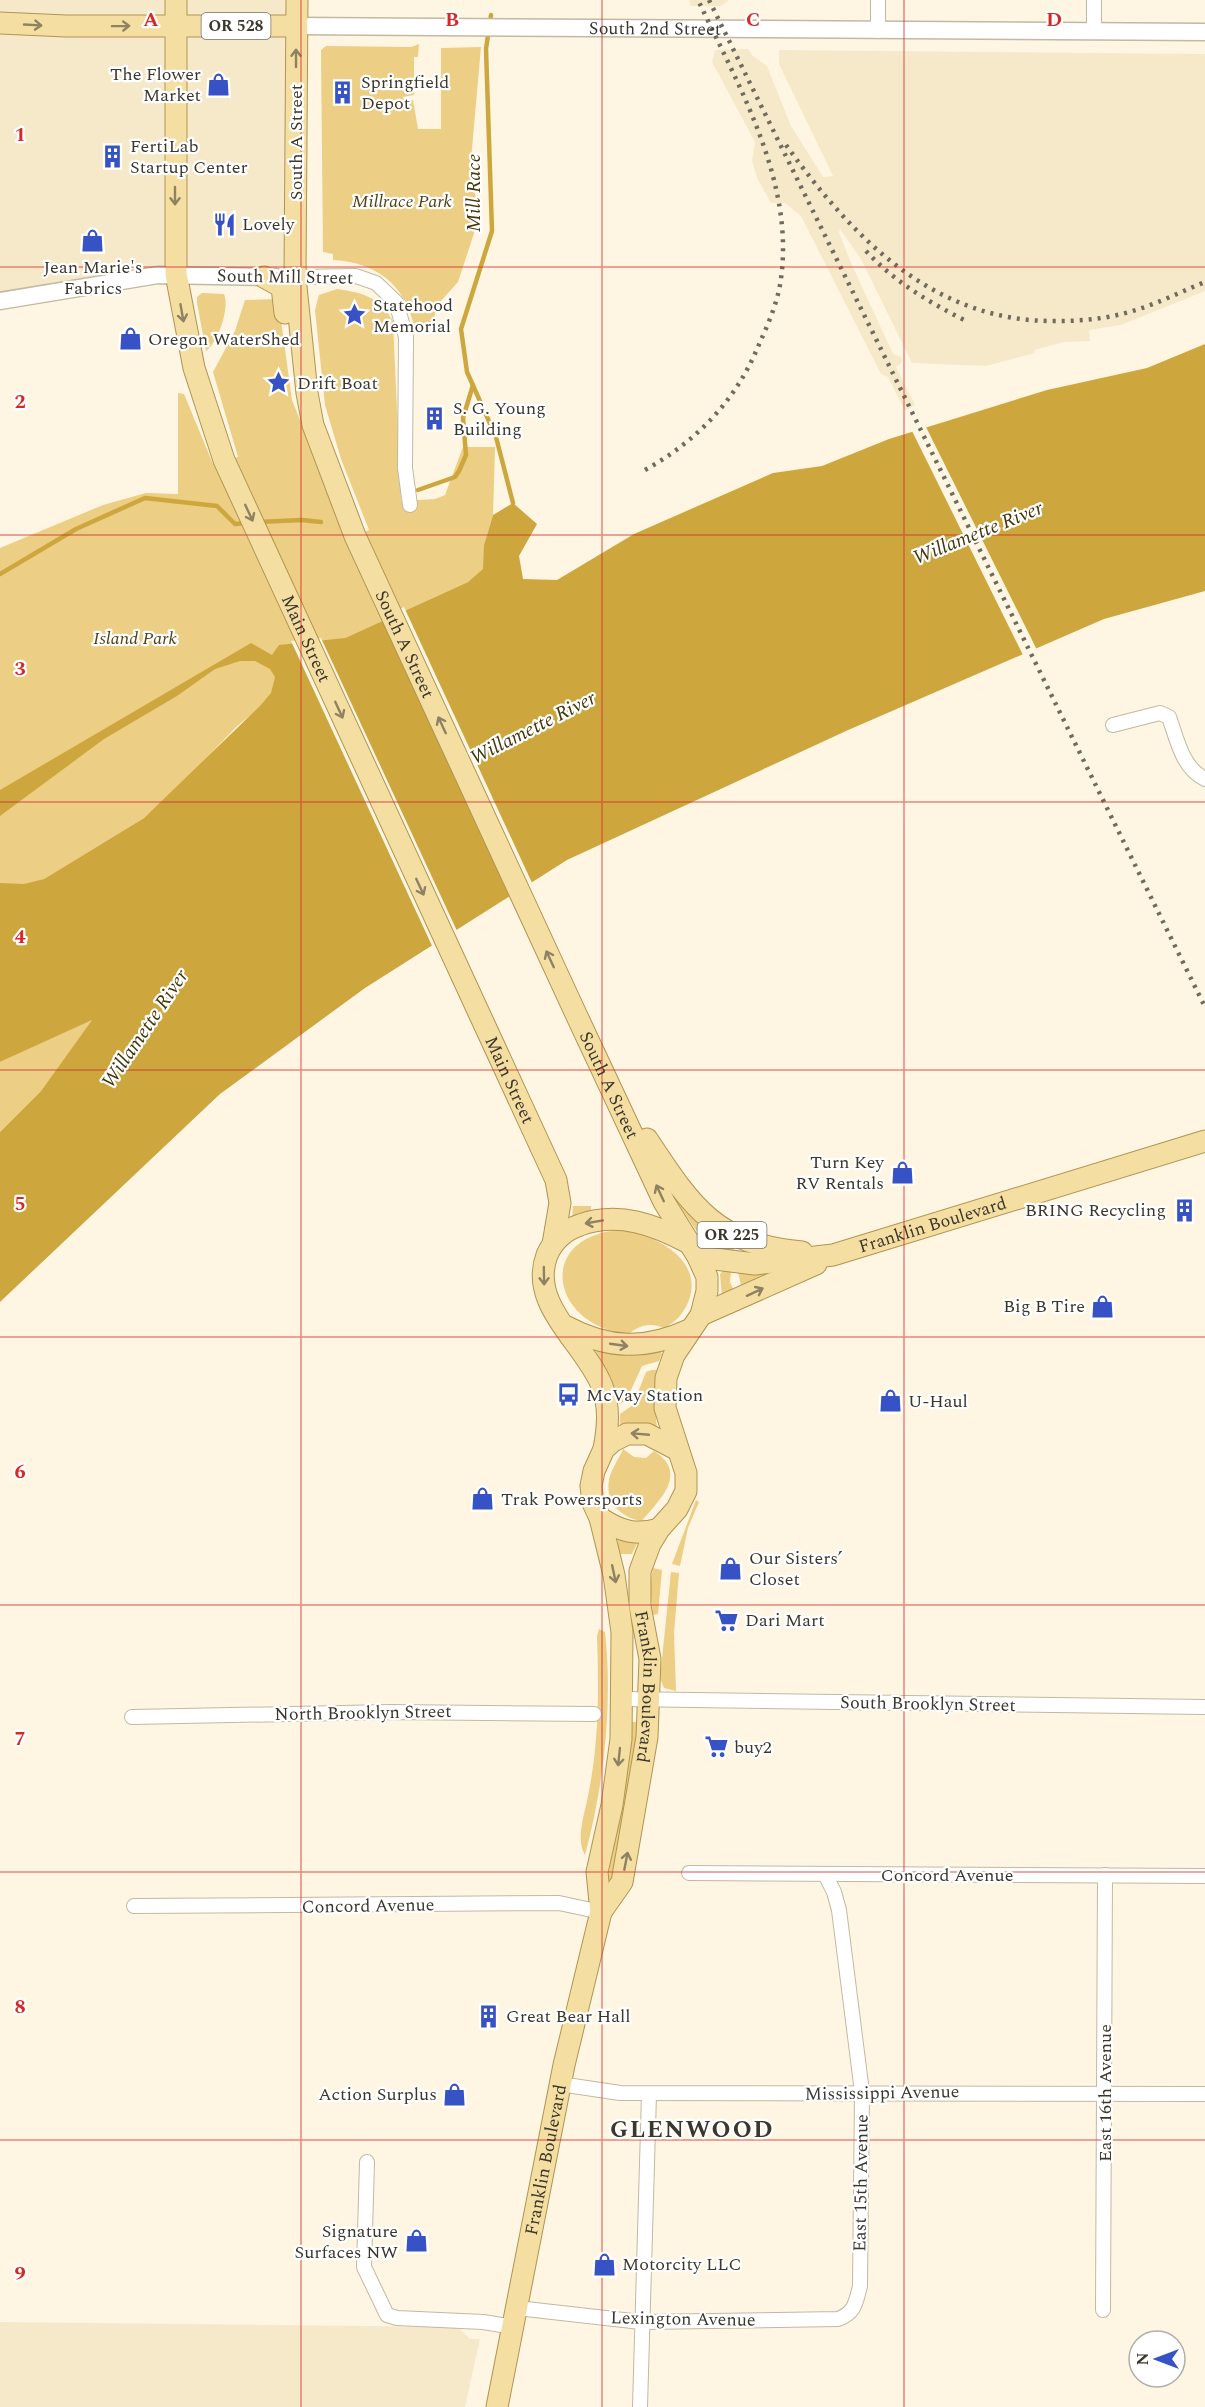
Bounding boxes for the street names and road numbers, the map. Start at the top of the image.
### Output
road number: OR 528 [202,13,270,39]
street label: South 2nd Street [589,14,721,42]
street label: South A Street [283,84,310,200]
street label: South Mill Street [217,262,353,292]
street label: South A Street [368,586,442,703]
street label: Main Street [274,590,338,687]
street label: South A Street [572,1027,646,1144]
street label: Main Street [478,1031,542,1128]
street label: Franklin Boulevard [855,1189,1010,1260]
road number: OR 225 [698,1222,766,1248]
street label: Franklin Boulevard [628,1608,664,1765]
street label: South Brooklyn Street [840,1689,1016,1719]
street label: North Brooklyn Street [274,1698,452,1728]
street label: Concord Avenue [881,1862,1013,1889]
street label: Concord Avenue [301,1891,435,1921]
street label: East 16th Avenue [1092,2024,1119,2162]
street label: Mississippi Avenue [804,2078,960,2108]
street label: Franklin Boulevard [517,2082,573,2238]
street label: East 15th Avenue [846,2114,876,2252]
street label: Lexington Avenue [610,2304,756,2334]

